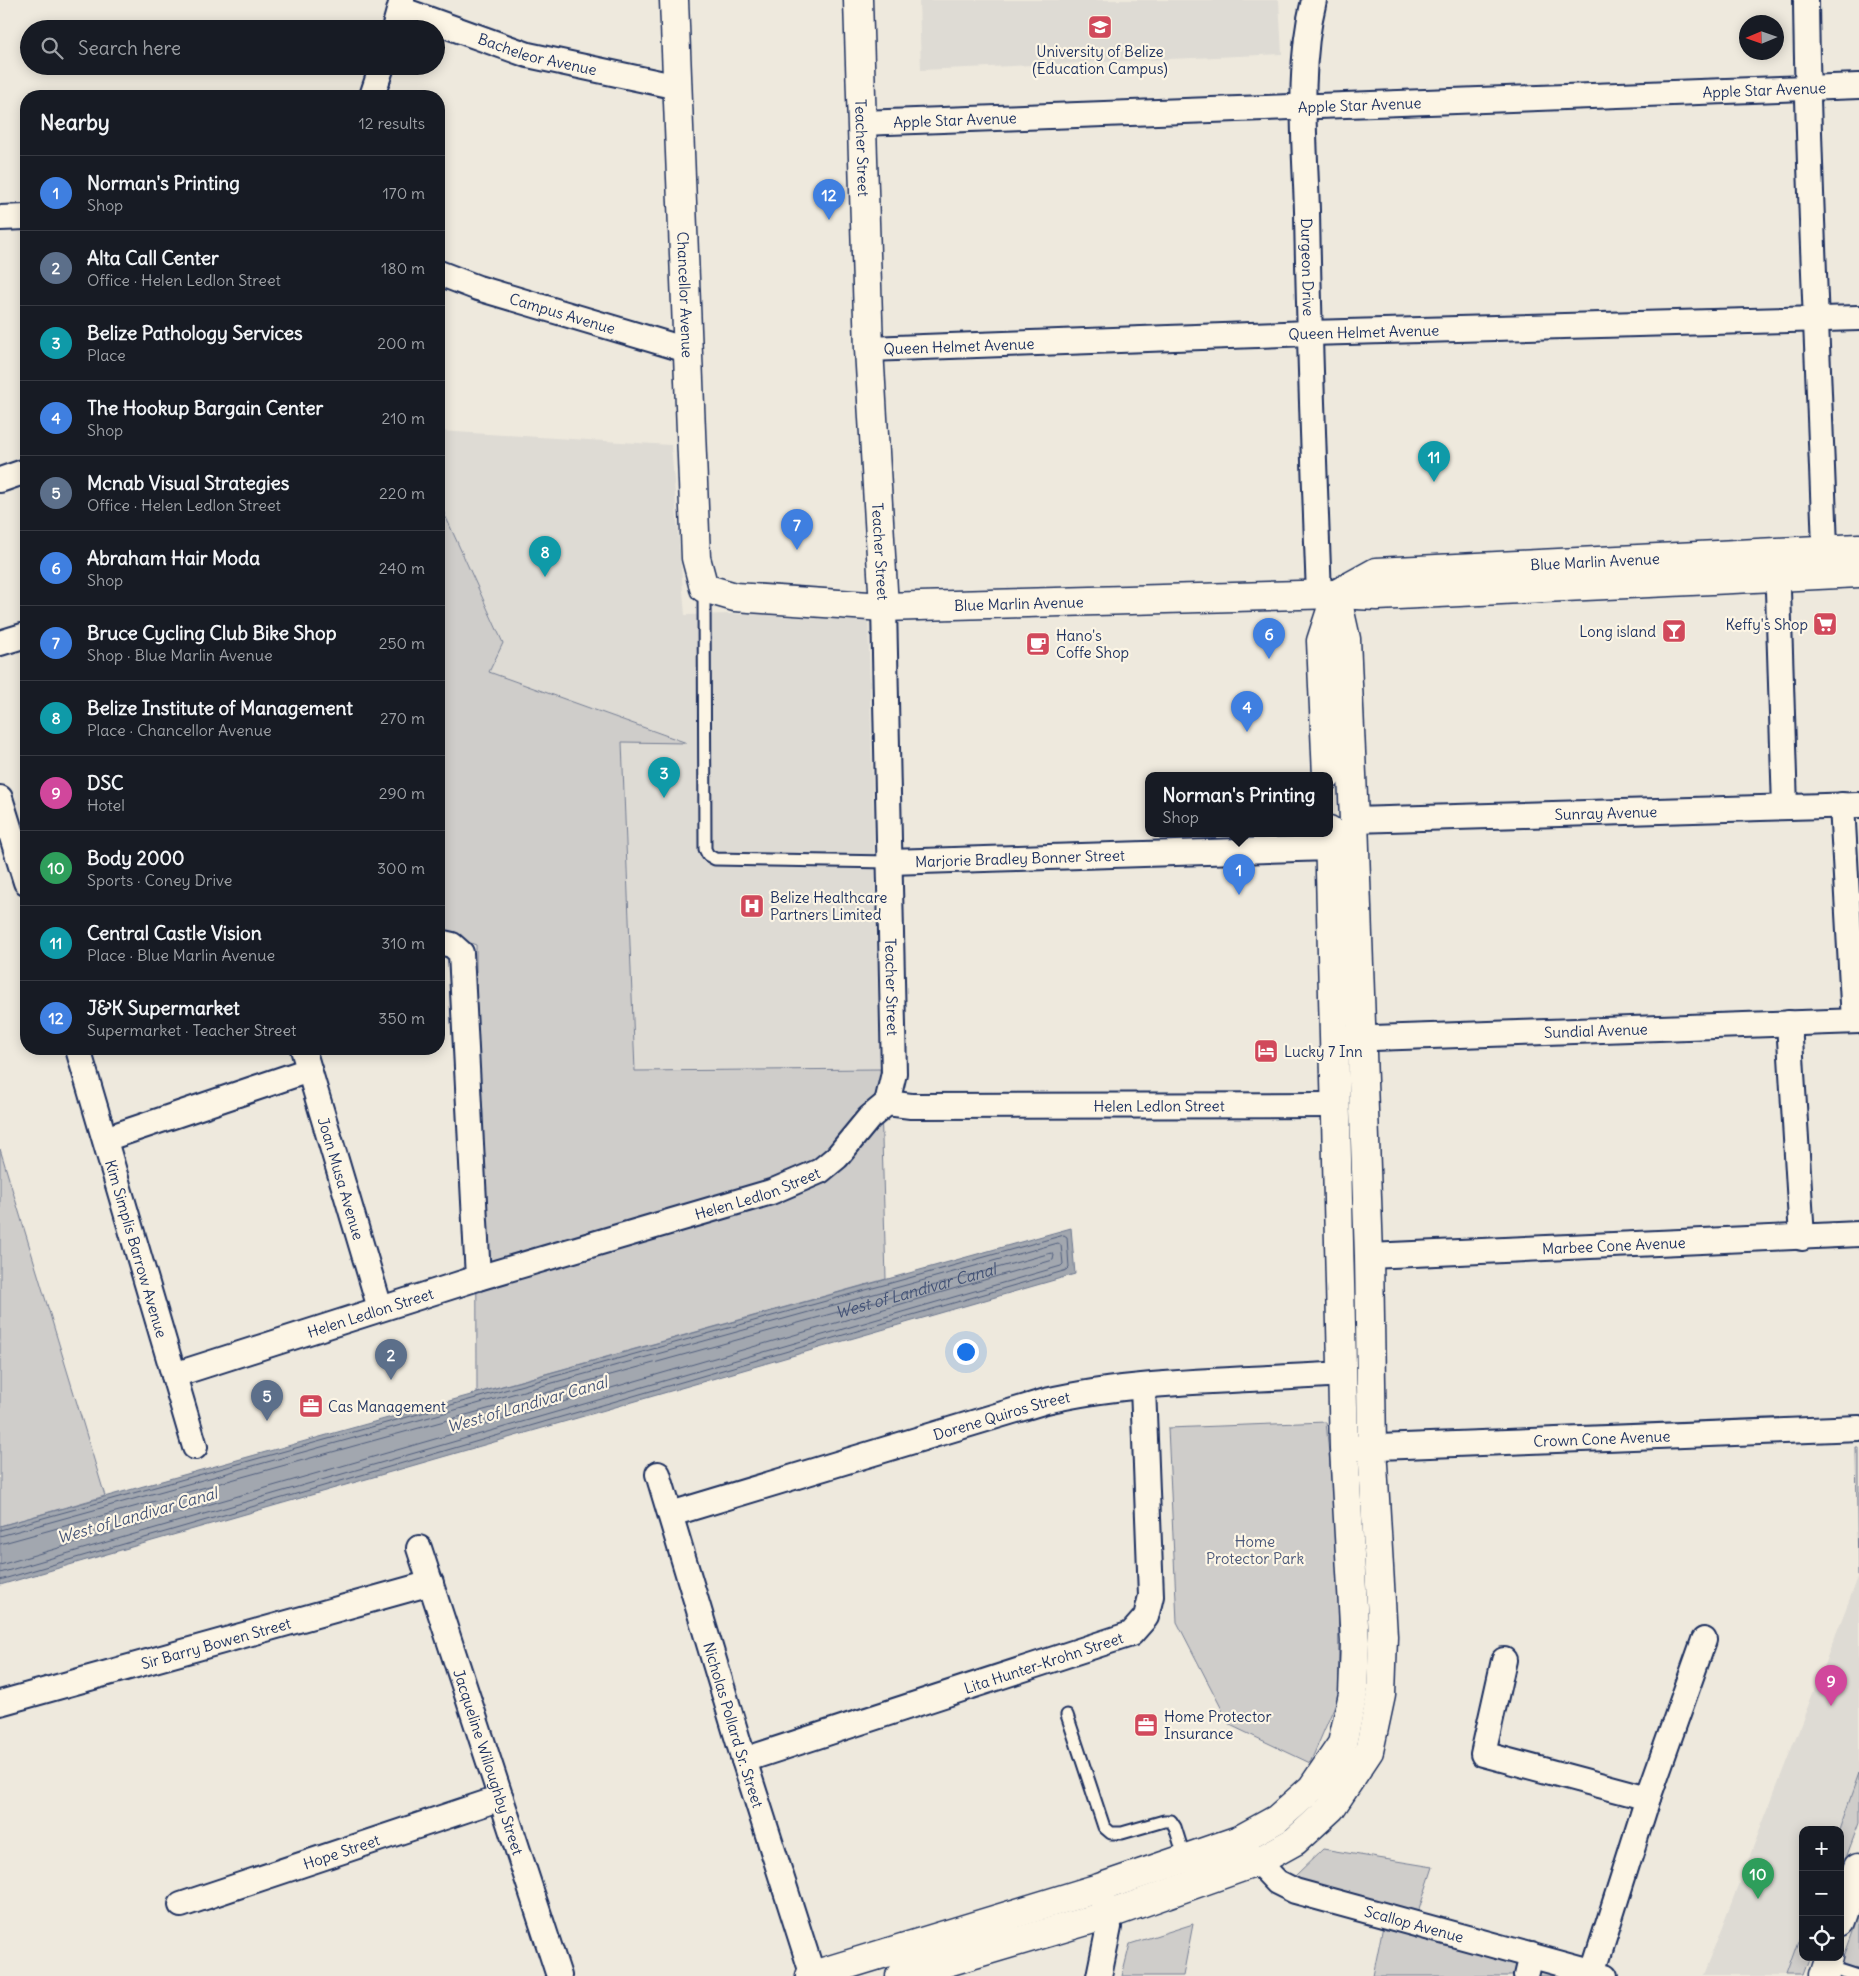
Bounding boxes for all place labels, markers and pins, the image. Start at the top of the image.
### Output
school or university icon: University of Belize (Education Campus) [1087,14,1113,40]
place label: University of Belize (Education Campus) [1032,42,1168,78]
pin: 12 [813,179,845,220]
pin: 11 [1418,441,1450,482]
pin: 7 [781,509,813,550]
pin: 8 [529,536,561,577]
supermarket icon: Keffy's Shop [1812,611,1838,637]
place label: Keffy's Shop [1725,615,1808,634]
pin: 6 [1253,618,1285,659]
bar icon: Long island [1661,618,1687,644]
place label: Long island [1579,622,1656,641]
place label: Hano's Coffe Shop [1056,626,1129,662]
cafe icon: Hano's Coffe Shop [1025,631,1051,657]
pin: 4 [1231,691,1263,732]
pin: 3 [648,757,680,798]
pin: 1 [1223,854,1255,895]
place label: Belize Healthcare Partners Limited [770,888,887,924]
hospital icon: Belize Healthcare Partners Limited [739,893,765,919]
hotel icon: Lucky 7 Inn [1253,1038,1279,1064]
place label: Lucky 7 Inn [1284,1042,1363,1061]
pin: 2 [375,1339,407,1380]
pin: 5 [251,1380,283,1421]
office icon: Cas Management [298,1393,324,1419]
place label: Cas Management [328,1397,446,1416]
pin: 9 [1815,1665,1847,1706]
place label: Home Protector Insurance [1164,1707,1272,1743]
office icon: Home Protector Insurance [1133,1712,1159,1738]
pin: 10 [1742,1858,1774,1899]

